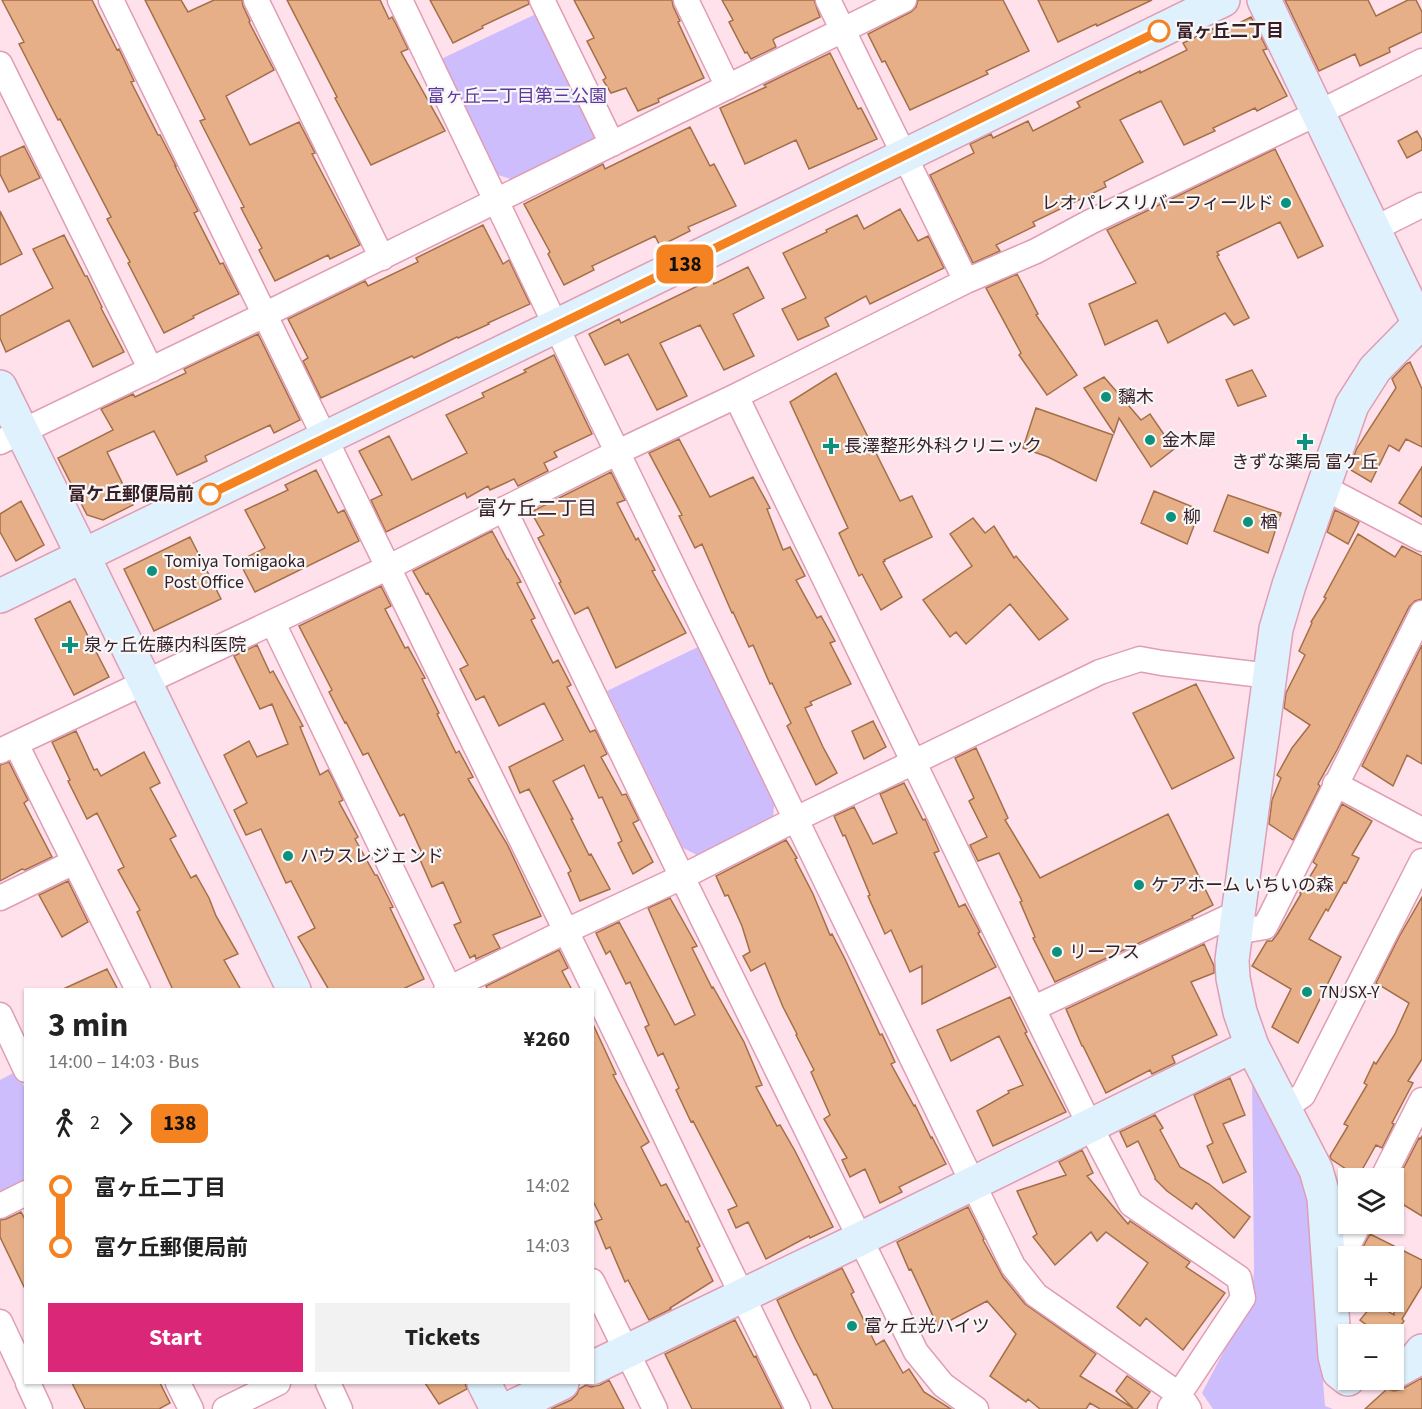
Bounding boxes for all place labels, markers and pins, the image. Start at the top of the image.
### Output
place label: 富ヶ丘二丁目 [1176,19,1284,44]
marker: 富ヶ丘二丁目 [1148,20,1170,42]
place label: レオパレスリバーフィールド [1041,191,1274,216]
marker: レオパレスリバーフィールド [1279,196,1293,210]
place label: 黐木 [1118,385,1154,410]
marker: 黐木 [1099,390,1113,404]
place label: 金木犀 [1162,428,1216,453]
marker: 金木犀 [1143,433,1157,447]
place label: 長澤整形外科クリニック [844,434,1042,459]
marker: きずな薬局 富ケ丘 [1298,435,1312,449]
marker: 長澤整形外科クリニック [822,437,840,455]
place label: きずな薬局 富ケ丘 [1231,450,1379,475]
place label: 富ケ丘郵便局前 [68,482,194,507]
marker: 富ケ丘郵便局前 [199,483,221,505]
place label: 柳 [1183,505,1201,530]
marker: 柳 [1164,510,1178,524]
place label: 楢 [1260,510,1278,535]
marker: 楢 [1241,515,1255,529]
place label: Tomiya Tomigaoka Post Office [164,549,305,595]
marker: Tomiya Tomigaoka Post Office [145,564,159,578]
place label: 泉ヶ丘佐藤内科医院 [84,633,246,658]
marker: 泉ヶ丘佐藤内科医院 [61,636,79,654]
place label: ハウスレジェンド [300,844,444,869]
marker: ハウスレジェンド [281,849,295,863]
place label: ケアホーム いちいの森 [1151,873,1334,898]
marker: ケアホーム いちいの森 [1132,878,1146,892]
place label: リーフス [1069,940,1140,965]
marker: リーフス [1050,945,1064,959]
place label: 7NJSX-Y [1319,980,1380,1005]
marker: 7NJSX-Y [1300,985,1314,999]
place label: 富ヶ丘光ハイツ [864,1314,990,1339]
marker: 富ヶ丘光ハイツ [845,1319,859,1333]

